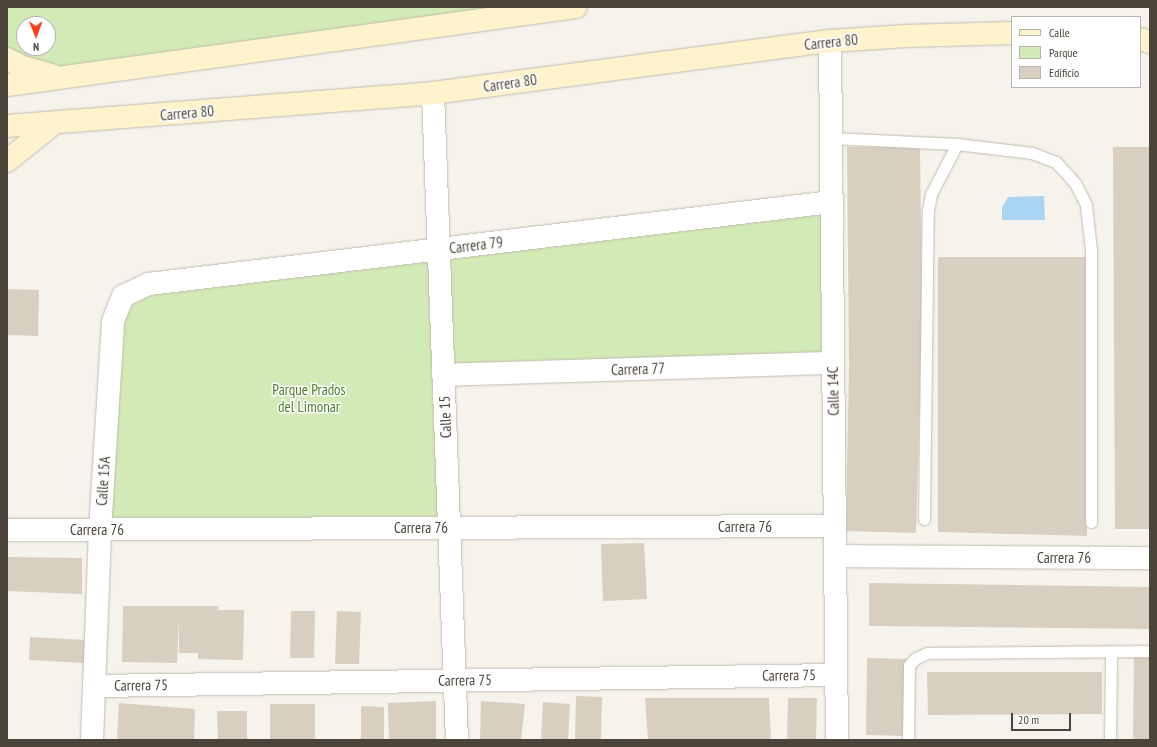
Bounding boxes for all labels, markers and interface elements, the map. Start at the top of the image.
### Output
north arrow [16,16,56,56]
legend [1011,16,1141,88]
text: Calle [1049,25,1070,40]
street label: Carrera 80 [803,30,859,54]
text: N [33,40,39,54]
text: Parque [1049,45,1078,60]
text: Edificio [1049,65,1079,80]
street label: Carrera 80 [482,70,538,96]
street label: Carrera 80 [159,102,215,124]
street label: Carrera 79 [448,233,504,257]
street label: Carrera 77 [611,359,665,379]
street label: Calle 14C [824,366,842,416]
park label: Parque Prados del Limonar [272,380,346,415]
street label: Calle 15 [435,395,455,439]
street label: Calle 15A [92,456,114,506]
street label: Carrera 76 [718,518,772,536]
street label: Carrera 76 [394,519,448,537]
street label: Carrera 76 [70,521,124,539]
street label: Carrera 76 [1037,549,1091,567]
street label: Carrera 75 [762,666,816,684]
street label: Carrera 75 [438,671,492,689]
street label: Carrera 75 [114,676,168,694]
scale bar [1013,705,1073,731]
text: 20 m [1018,712,1039,727]

